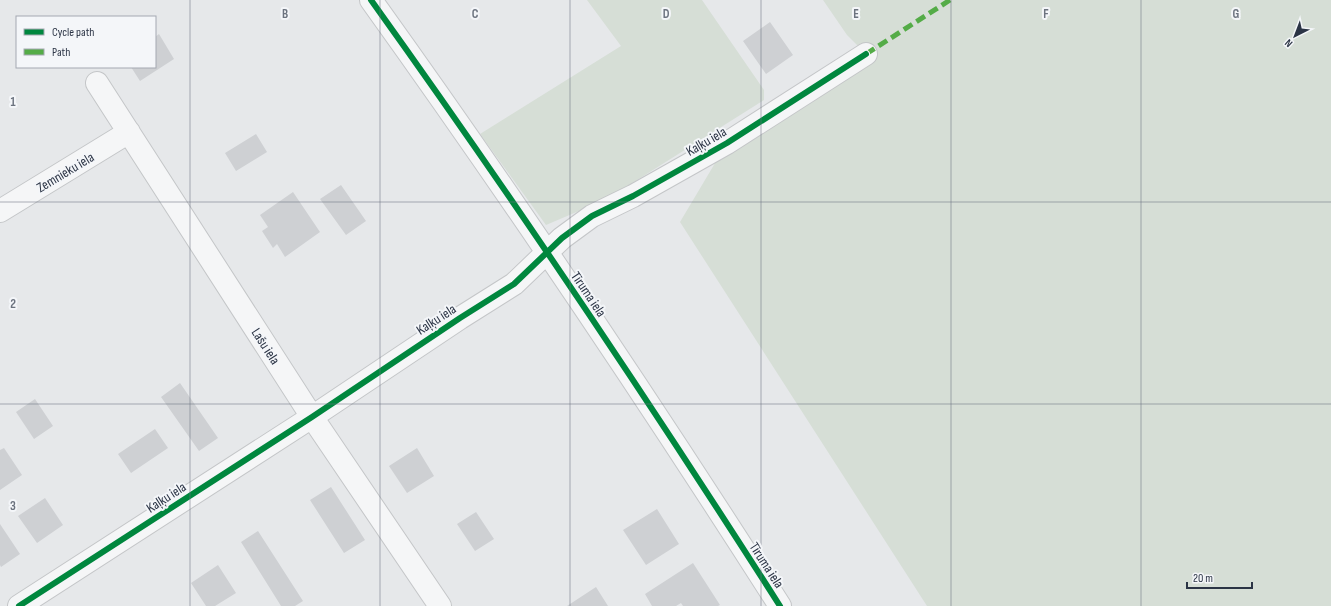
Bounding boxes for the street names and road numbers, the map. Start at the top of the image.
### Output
street label: Kaļķu iela [683,123,730,160]
street label: Zemnieku iela [33,149,97,196]
street label: Tīruma iela [567,268,610,320]
street label: Kaļķu iela [413,300,459,339]
street label: Lašu iela [248,325,284,368]
street label: Kaļķu iela [143,478,189,517]
street label: Tīruma iela [746,539,788,591]

